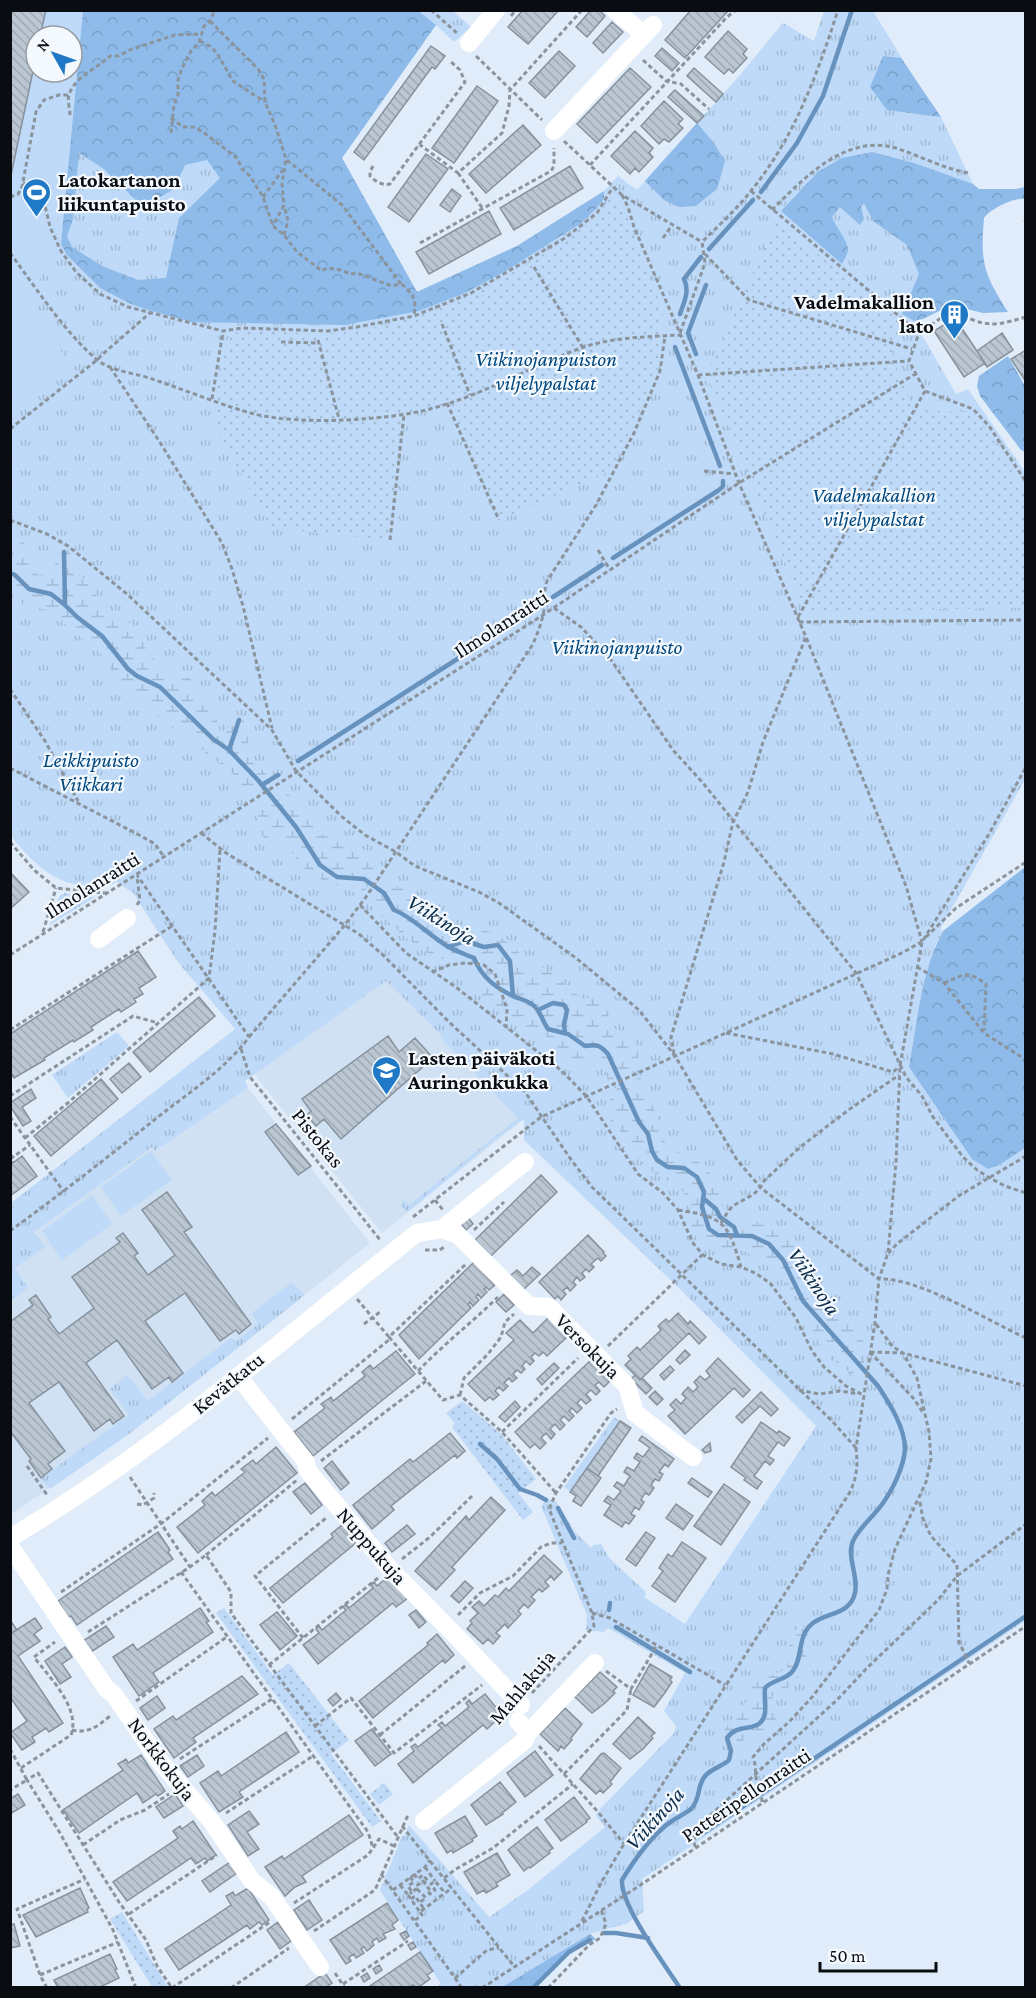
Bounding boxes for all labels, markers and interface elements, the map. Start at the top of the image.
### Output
north arrow [24,24,84,84]
text: N [33,35,53,54]
place label: Latokartanon liikuntapuisto [58,168,186,216]
sports icon: Latokartanon liikuntapuisto [21,176,53,218]
place label: Vadelmakallion lato [793,290,934,338]
building icon: Vadelmakallion lato [939,298,971,340]
park label: Viikinojanpuiston viljelypalstat [475,347,617,395]
park label: Vadelmakallion viljelypalstat [812,483,936,531]
street label: Ilmolanraitti [449,584,553,663]
park label: Viikinojanpuisto [551,635,683,659]
park label: Leikkipuisto Viikkari [43,748,139,796]
street label: Ilmolanraitti [40,846,144,924]
water label: Viikinoja [402,889,481,951]
place label: Lasten päiväkoti Auringonkukka [407,1046,555,1094]
school or university icon: Lasten päiväkoti Auringonkukka [371,1054,403,1096]
street label: Pistokas [287,1103,349,1173]
water label: Viikinoja [782,1243,846,1320]
street label: Versokuja [550,1308,626,1384]
street label: Kevätkatu [187,1347,269,1419]
street label: Nuppukuja [332,1503,412,1590]
street label: Mahlakuja [484,1645,560,1729]
street label: Norkkokuja [123,1713,201,1805]
street label: Patteripellonraitti [677,1743,816,1847]
water label: Viikinoja [620,1782,690,1856]
scale bar [820,1935,936,1973]
text: 50 m [829,1946,866,1966]

